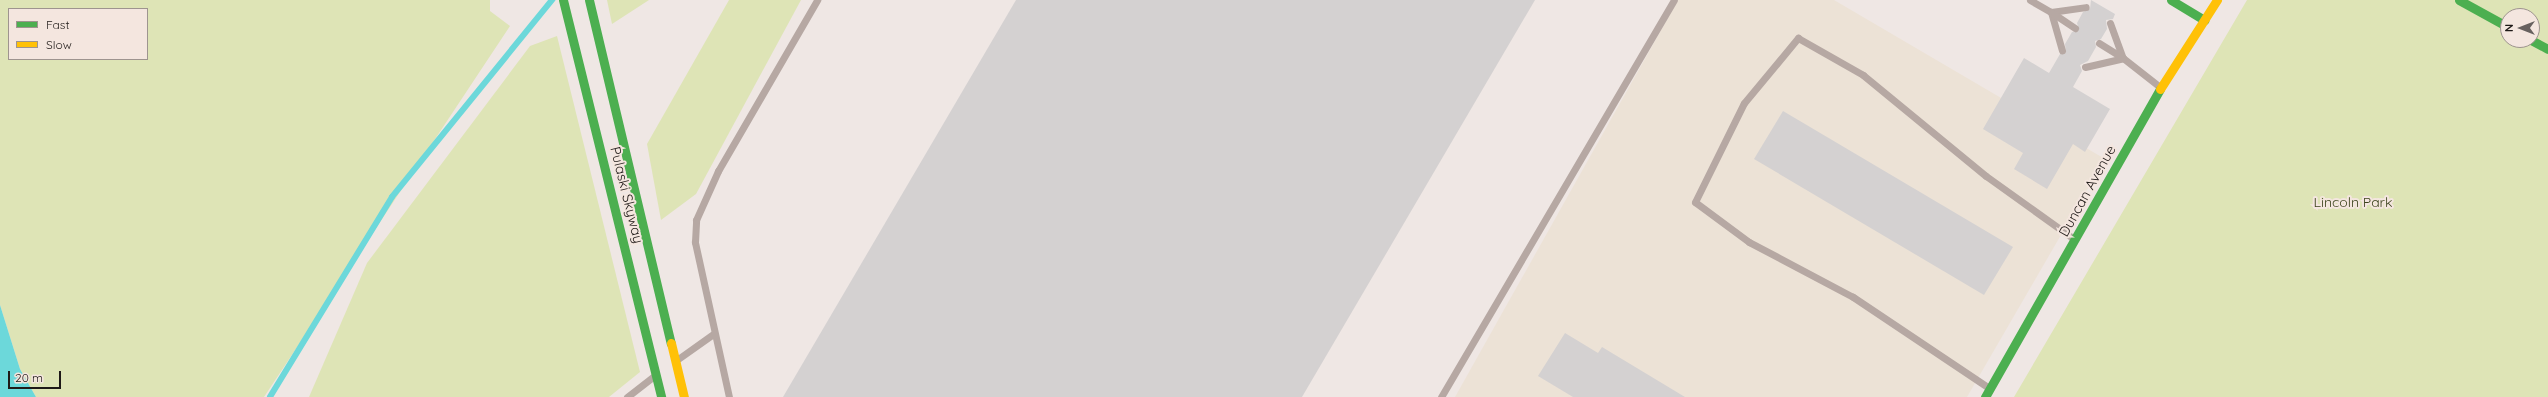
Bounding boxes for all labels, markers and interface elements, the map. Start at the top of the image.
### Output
legend [8,8,148,60]
north arrow [2500,8,2540,48]
text: Fast [46,17,70,32]
text: N [2502,24,2516,32]
text: Slow [46,37,72,52]
street label: Duncan Avenue [2055,142,2119,240]
street label: Pulaski Skyway [607,145,647,245]
park label: Lincoln Park [2313,194,2393,210]
scale bar [10,363,63,389]
text: 20 m [15,370,43,385]

